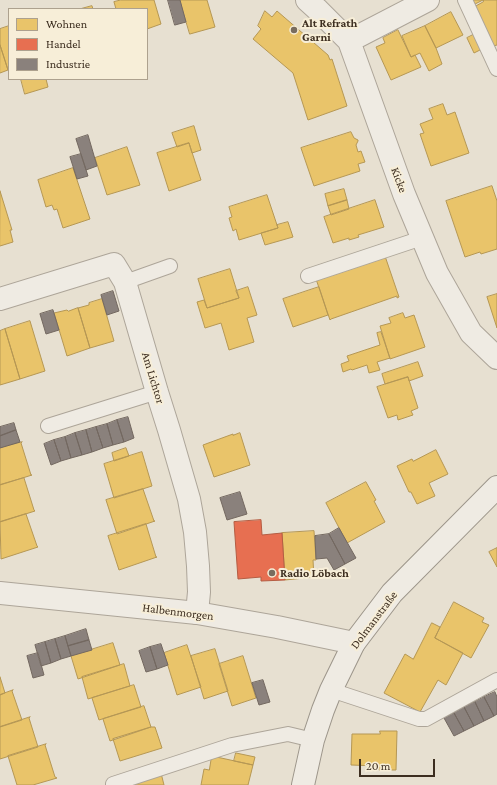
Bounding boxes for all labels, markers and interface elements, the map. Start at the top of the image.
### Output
legend [8,8,148,80]
place label: Alt Refrath Garni [302,16,357,44]
text: Wohnen [46,17,87,31]
marker: Alt Refrath Garni [289,25,299,35]
text: Handel [46,37,81,51]
text: Industrie [46,57,90,71]
street label: Kicke [388,165,410,195]
street label: Am Lichtor [138,350,168,406]
place label: Radio Löbach [280,566,349,580]
marker: Radio Löbach [267,568,277,578]
street label: Dolmanstraße [347,588,401,652]
street label: Halbenmorgen [142,600,214,624]
scale bar [361,751,437,777]
text: 20 m [366,759,390,773]

